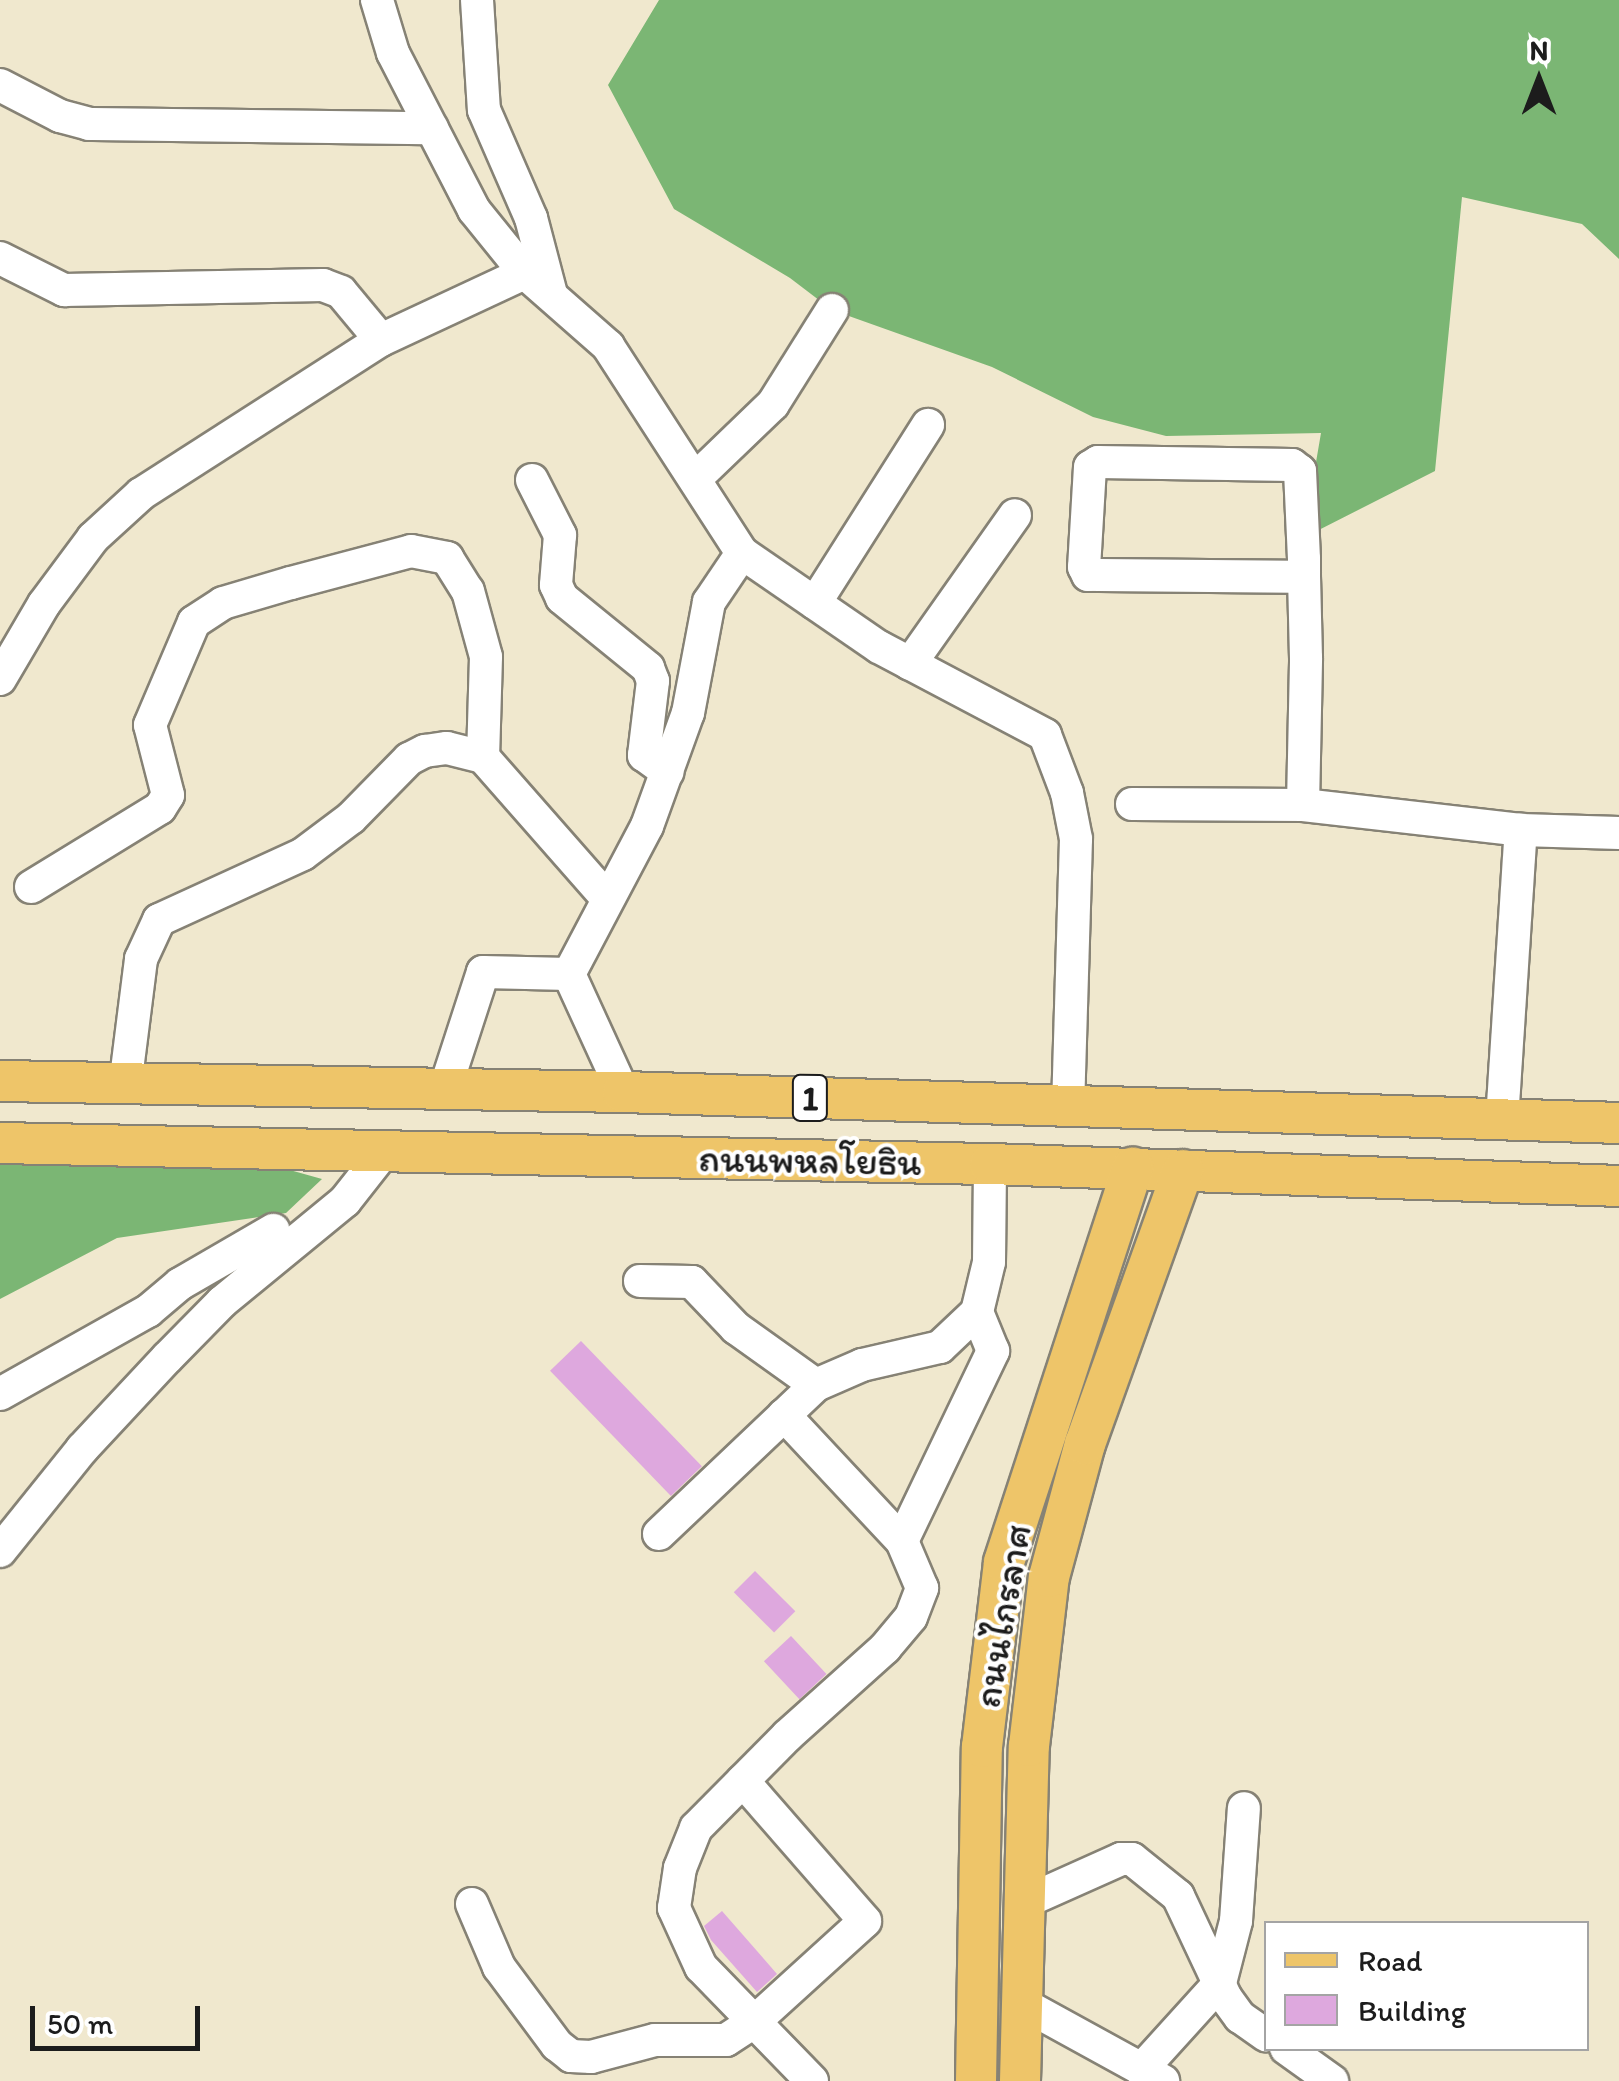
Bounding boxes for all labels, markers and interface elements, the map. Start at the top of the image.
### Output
north arrow [1489,30,1589,130]
text: N [1530,33,1548,67]
road number: 1 [790,1068,830,1128]
street label: ถนนพหลโยธิน [698,1136,922,1186]
street label: ถนนไกรลาศ [964,1521,1042,1711]
legend [1264,1921,1589,2051]
text: Road [1358,1942,1423,1979]
scale bar [35,1986,205,2048]
text: Building [1358,1992,1466,2029]
text: 50 m [47,2005,113,2042]

